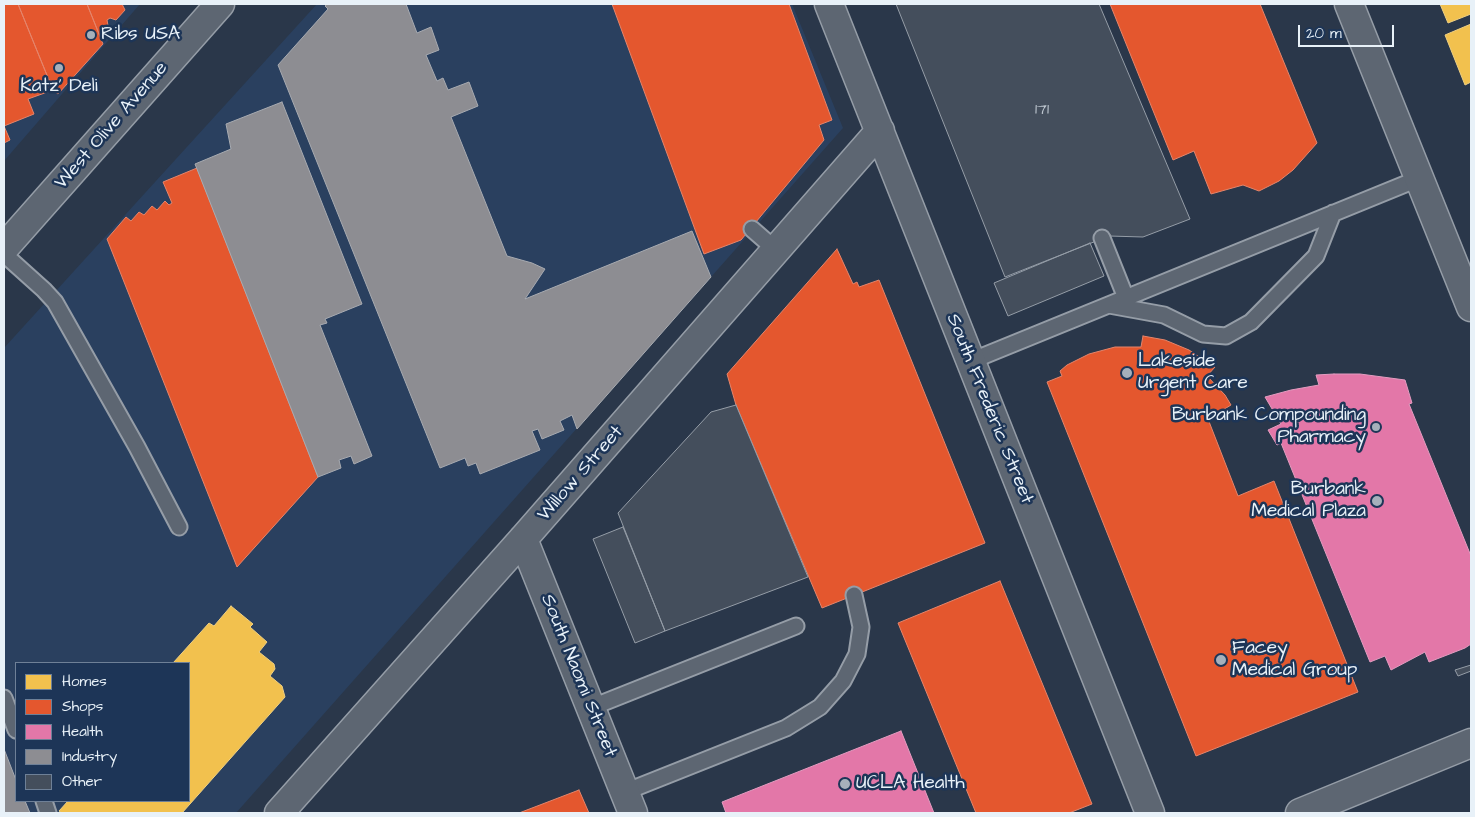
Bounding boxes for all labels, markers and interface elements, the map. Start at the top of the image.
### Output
scale bar [1300,15,1396,47]
text: 20 m [1306,23,1342,44]
place label: Ribs USA [101,24,180,46]
marker: Ribs USA [85,29,97,41]
street label: West Olive Avenue [51,58,173,194]
marker: Katz' Deli [53,62,65,74]
place label: Katz' Deli [20,76,98,98]
house number: 171 [1035,101,1049,121]
street label: South Frederic Street [940,311,1038,507]
place label: Lakeside Urgent Care [1138,351,1248,395]
marker: Lakeside Urgent Care [1120,366,1134,380]
place label: Burbank Compounding Pharmacy [1172,405,1366,449]
marker: Burbank Compounding Pharmacy [1370,421,1382,433]
street label: Willow Street [533,422,629,526]
place label: Burbank Medical Plaza [1251,479,1366,523]
marker: Burbank Medical Plaza [1370,494,1384,508]
street label: South Naomi Street [535,591,621,761]
place label: Facey Medical Group [1232,638,1357,682]
marker: Facey Medical Group [1214,653,1228,667]
legend [15,662,190,802]
text: Homes [62,671,107,692]
text: Shops [62,696,103,717]
text: Health [62,721,103,742]
text: Industry [62,746,117,767]
text: Other [62,771,102,792]
place label: UCLA Health [856,773,965,795]
marker: UCLA Health [838,777,852,791]

